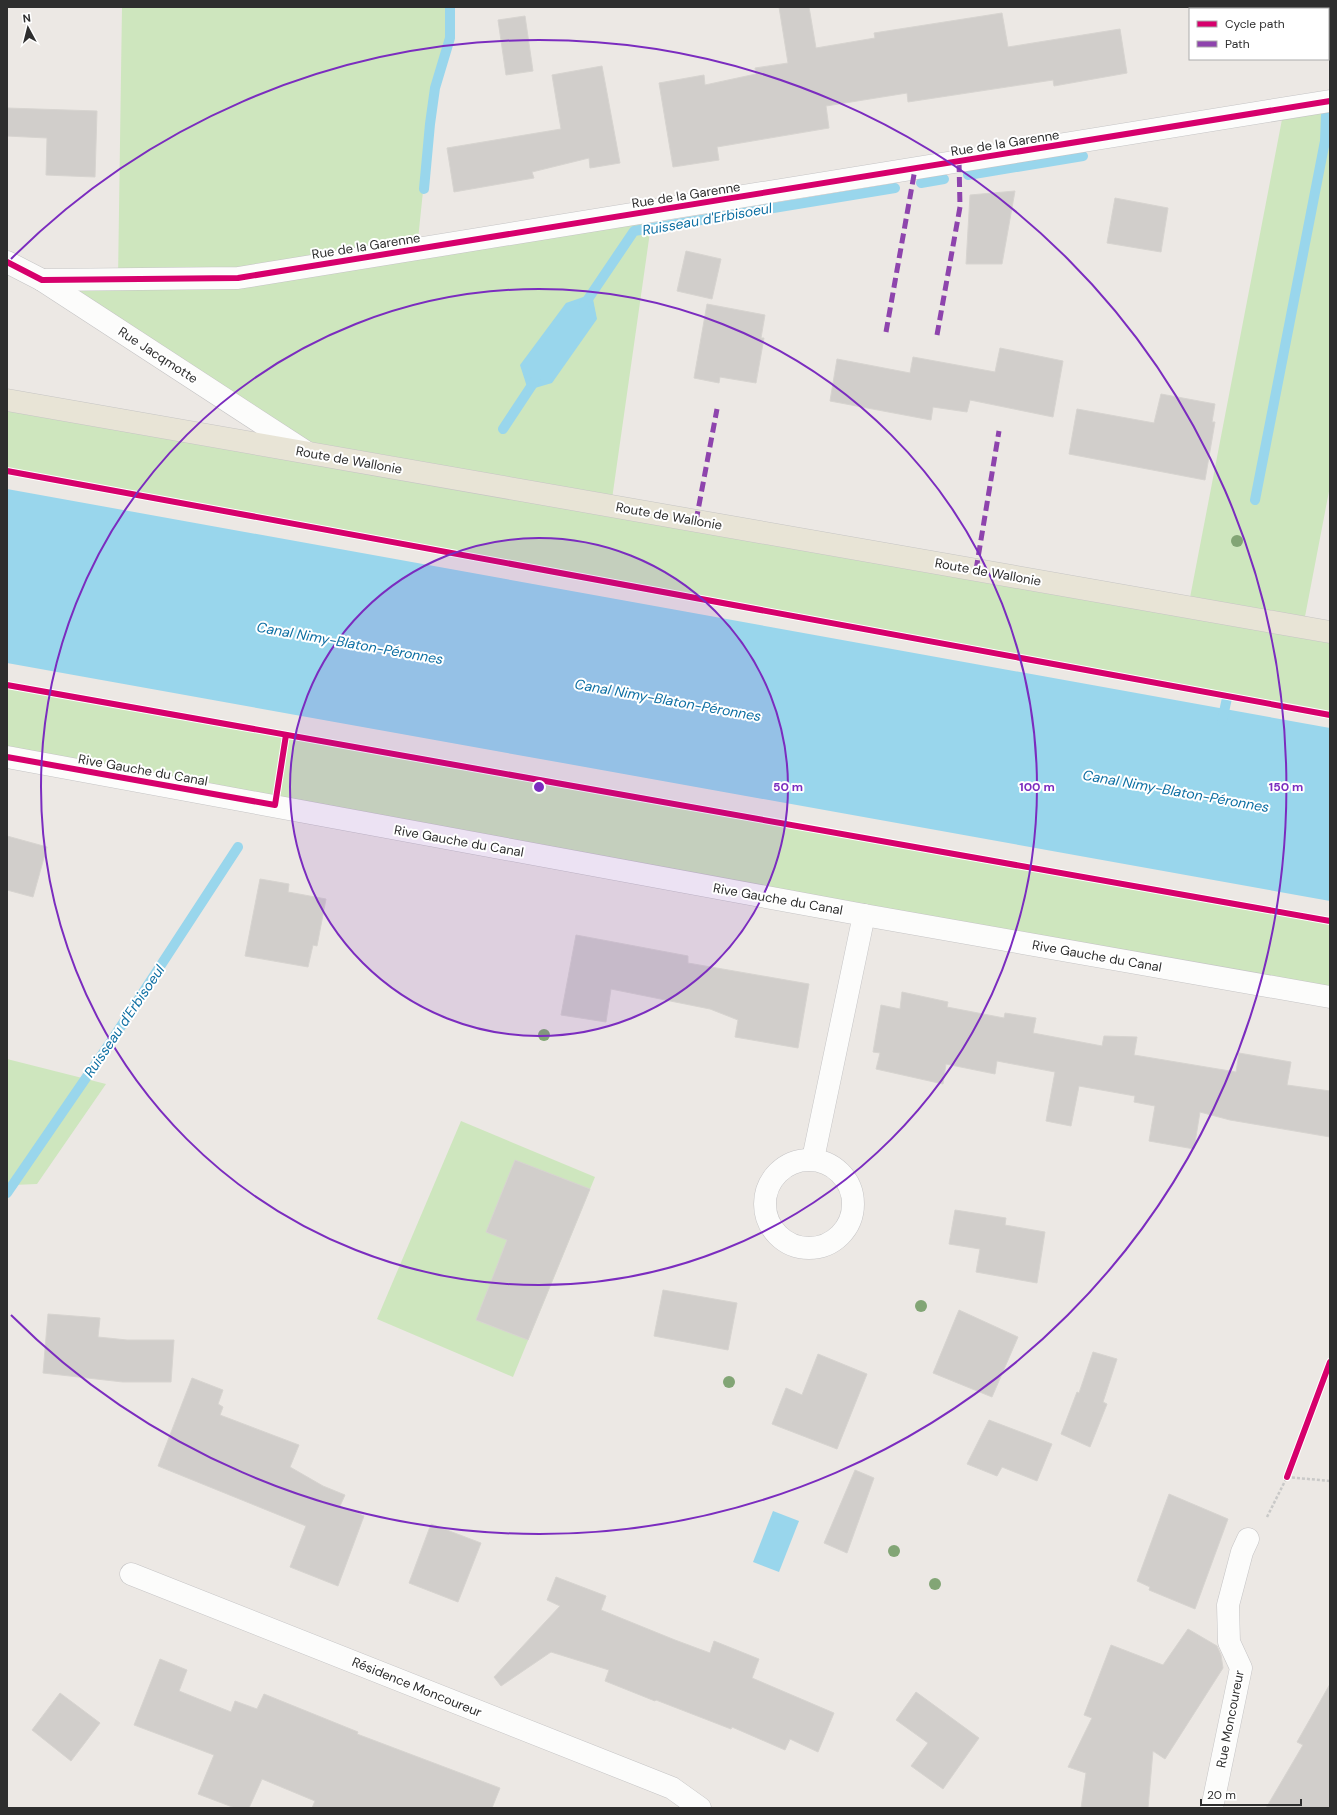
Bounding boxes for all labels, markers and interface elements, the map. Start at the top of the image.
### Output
north arrow [8,8,48,48]
legend [1189,8,1329,60]
text: N [22,11,32,26]
text: Cycle path [1225,16,1285,32]
text: Path [1225,36,1250,52]
street label: Rue de la Garenne [950,126,1060,160]
street label: Rue de la Garenne [631,178,741,212]
water label: Ruisseau d'Erbisoeul [641,199,774,239]
street label: Rue de la Garenne [311,229,421,263]
street label: Rue Jacqmotte [115,323,201,387]
street label: Route de Wallonie [294,442,404,478]
street label: Route de Wallonie [614,498,724,534]
street label: Route de Wallonie [933,554,1043,590]
water label: Canal Nimy-Blaton-Péronnes [255,618,445,668]
water label: Canal Nimy-Blaton-Péronnes [573,675,763,725]
street label: Rive Gauche du Canal [77,750,209,790]
water label: Canal Nimy-Blaton-Péronnes [1081,766,1271,816]
text: 50 m [773,779,803,795]
text: 100 m [1019,779,1055,795]
text: 150 m [1269,779,1303,795]
centre of rings [532,780,546,794]
street label: Rive Gauche du Canal [393,821,525,861]
street label: Rive Gauche du Canal [712,879,844,919]
street label: Rive Gauche du Canal [1031,936,1163,976]
water label: Ruisseau d'Erbisoeul [80,961,169,1081]
street label: Résidence Moncoureur [350,1653,485,1721]
street label: Rue Moncoureur [1212,1669,1248,1769]
scale bar [1201,1781,1301,1807]
text: 20 m [1207,1787,1236,1803]

